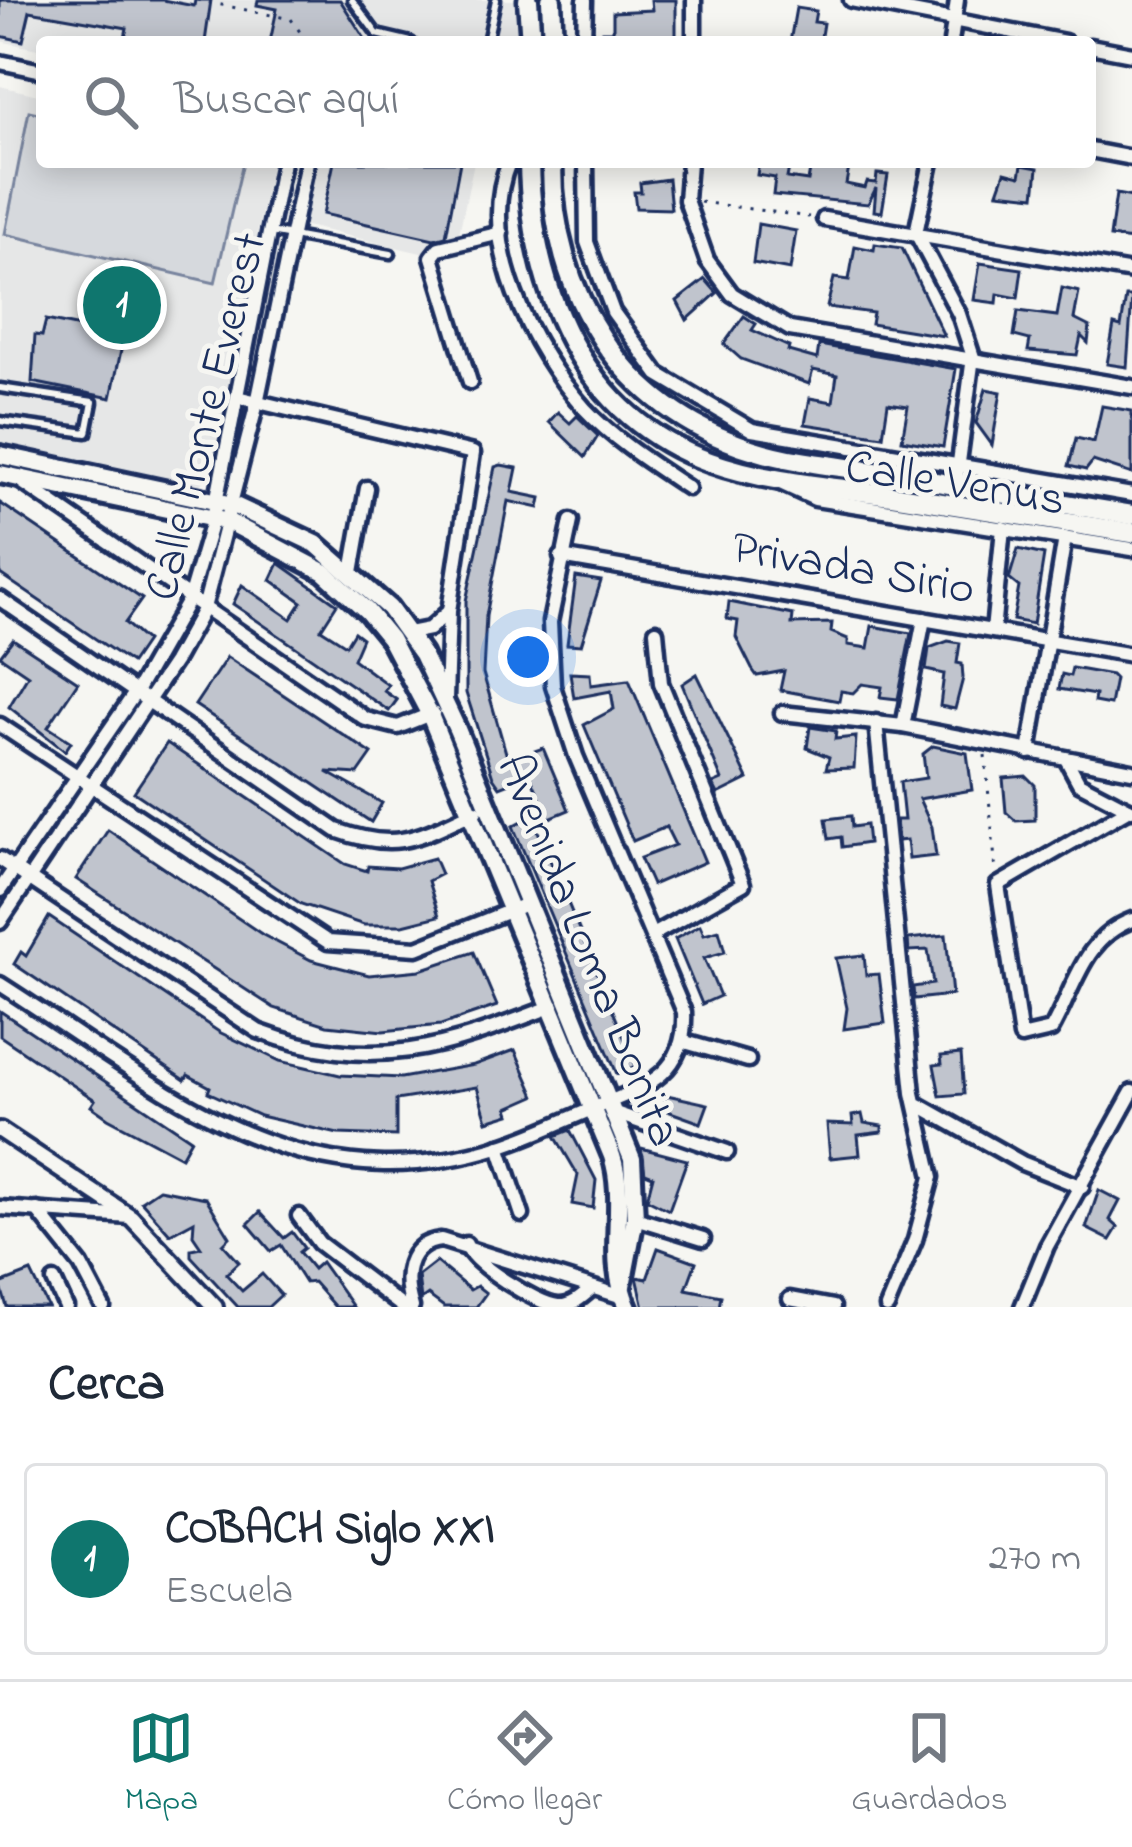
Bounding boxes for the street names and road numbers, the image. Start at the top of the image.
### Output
street label: Calle Monte Everest [128,226,288,608]
street label: Calle Venus [840,433,1070,537]
street label: Privada Sirio [726,514,980,626]
street label: Avenida Loma Bonita [476,744,698,1158]

